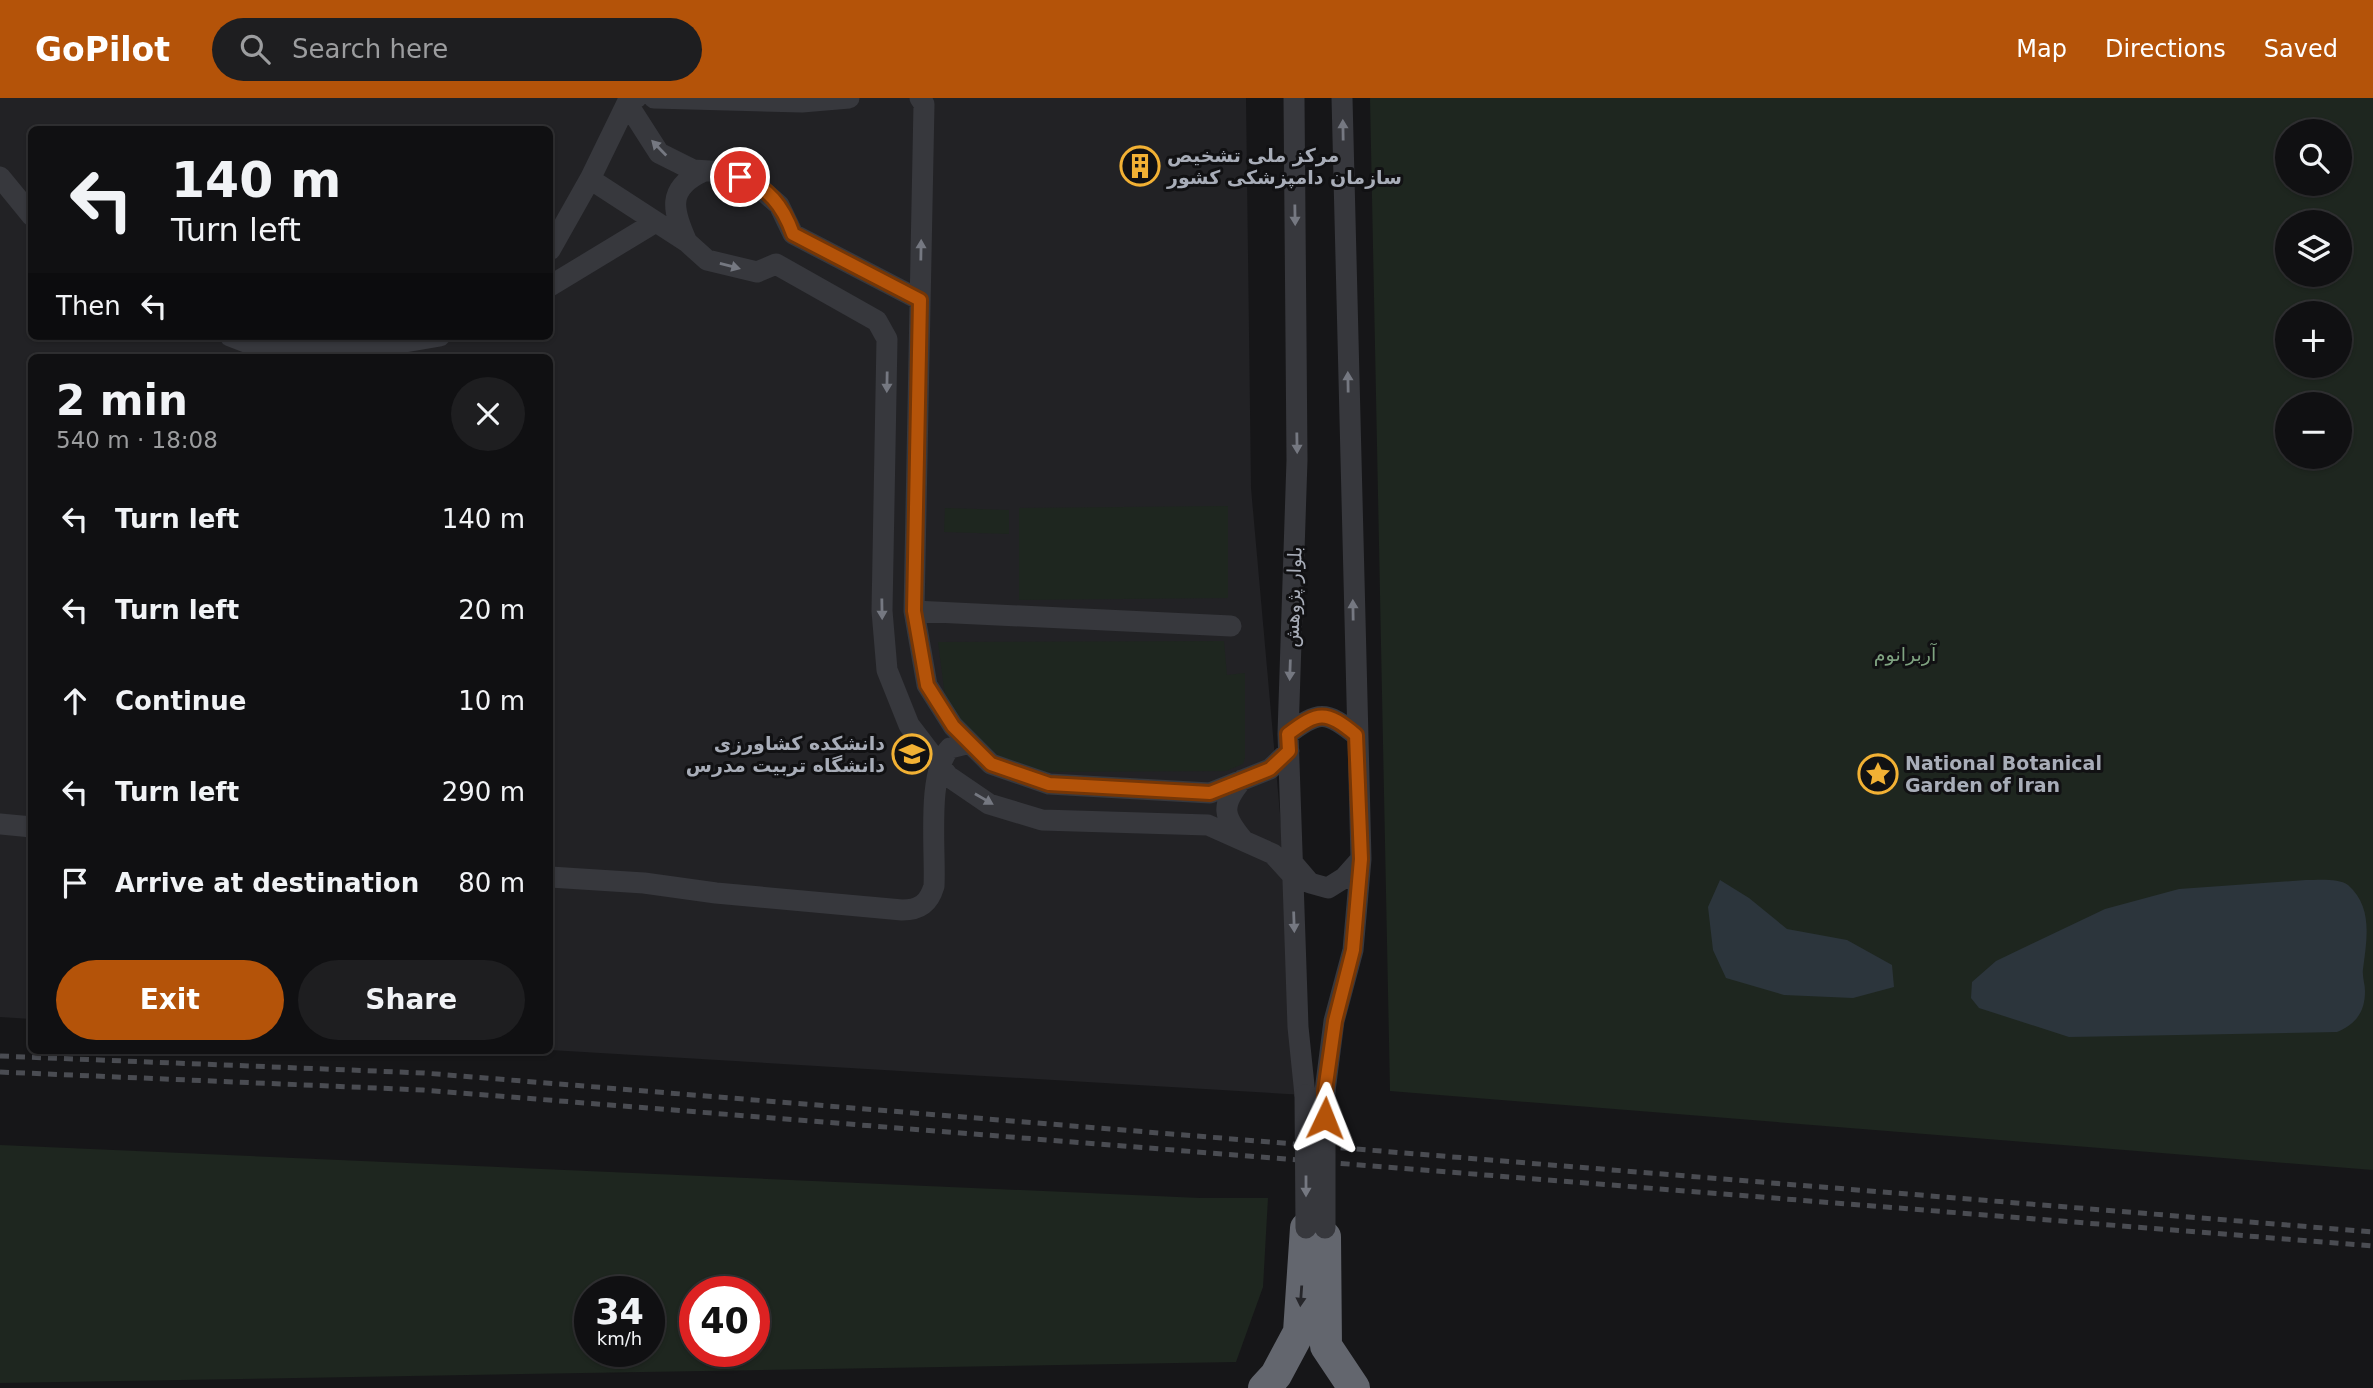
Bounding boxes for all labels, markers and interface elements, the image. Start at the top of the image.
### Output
search box [212,18,702,81]
text: GoPilot [35,30,170,69]
icon: search [236,30,274,68]
text: Search here [292,34,448,64]
text: Map [2016,35,2067,63]
text: Directions [2105,35,2226,63]
text: Saved [2264,35,2338,63]
one-way arrow [1337,119,1348,141]
map controls [2275,119,2352,469]
button: search [2275,119,2352,196]
one-way arrow [651,140,668,157]
place label: مرکز ملی تشخیص سازمان دامپزشکی کشور [1166,144,1402,189]
building icon: مرکز ملی تشخیص سازمان دامپزشکی کشور [1119,145,1161,187]
pin [710,147,770,207]
text: 140 m [171,152,341,209]
icon: left [56,154,147,245]
icon: arrive [721,158,759,196]
one-way arrow [1289,204,1301,226]
button: layers [2275,210,2352,287]
text: Turn left [171,211,301,249]
one-way arrow [915,239,927,261]
one-way arrow [719,261,741,272]
icon: left [135,287,173,325]
text: Then [56,291,121,321]
button: + [2275,301,2352,378]
one-way arrow [881,371,892,393]
one-way arrow [1342,371,1354,393]
text: 2 min [56,376,188,425]
button: close [451,377,525,451]
button: − [2275,392,2352,469]
text: 540 m · 18:08 [56,427,218,453]
one-way arrow [1291,432,1303,454]
icon: left [56,500,94,538]
text: Turn left [115,504,239,534]
text: 140 m [442,504,525,534]
street label: بلوار پژوهش [1280,546,1307,648]
icon: left [56,591,94,629]
text: Turn left [115,595,239,625]
text: 20 m [458,595,525,625]
one-way arrow [877,598,888,620]
one-way arrow [1347,599,1359,621]
park label: آربرانوم [1874,642,1937,666]
one-way arrow [1285,659,1296,681]
icon: ahead [56,682,94,720]
text: Continue [115,686,246,716]
text: 10 m [458,686,525,716]
place label: دانشکده کشاورزی دانشگاه تربیت مدرس [686,732,885,777]
school or university icon: دانشکده کشاورزی دانشگاه تربیت مدرس [891,733,933,775]
place label: National Botanical Garden of Iran [1905,752,2102,796]
place icon: National Botanical Garden of Iran [1857,753,1899,795]
icon: left [56,773,94,811]
text: Turn left [115,777,239,807]
text: 290 m [442,777,525,807]
one-way arrow [975,793,994,805]
icon: arrive [56,864,94,902]
text: Arrive at destination [115,868,419,898]
text: 80 m [458,868,525,898]
one-way arrow [1289,911,1300,933]
button: Exit [56,960,284,1040]
button: Share [298,960,525,1040]
position arrow [1288,1081,1362,1155]
one-way arrow [1300,1175,1312,1197]
speed limit sign: 40 [679,1276,770,1367]
one-way arrow [1295,1285,1306,1307]
text: 34 [595,1292,644,1332]
text: km/h [597,1328,642,1349]

